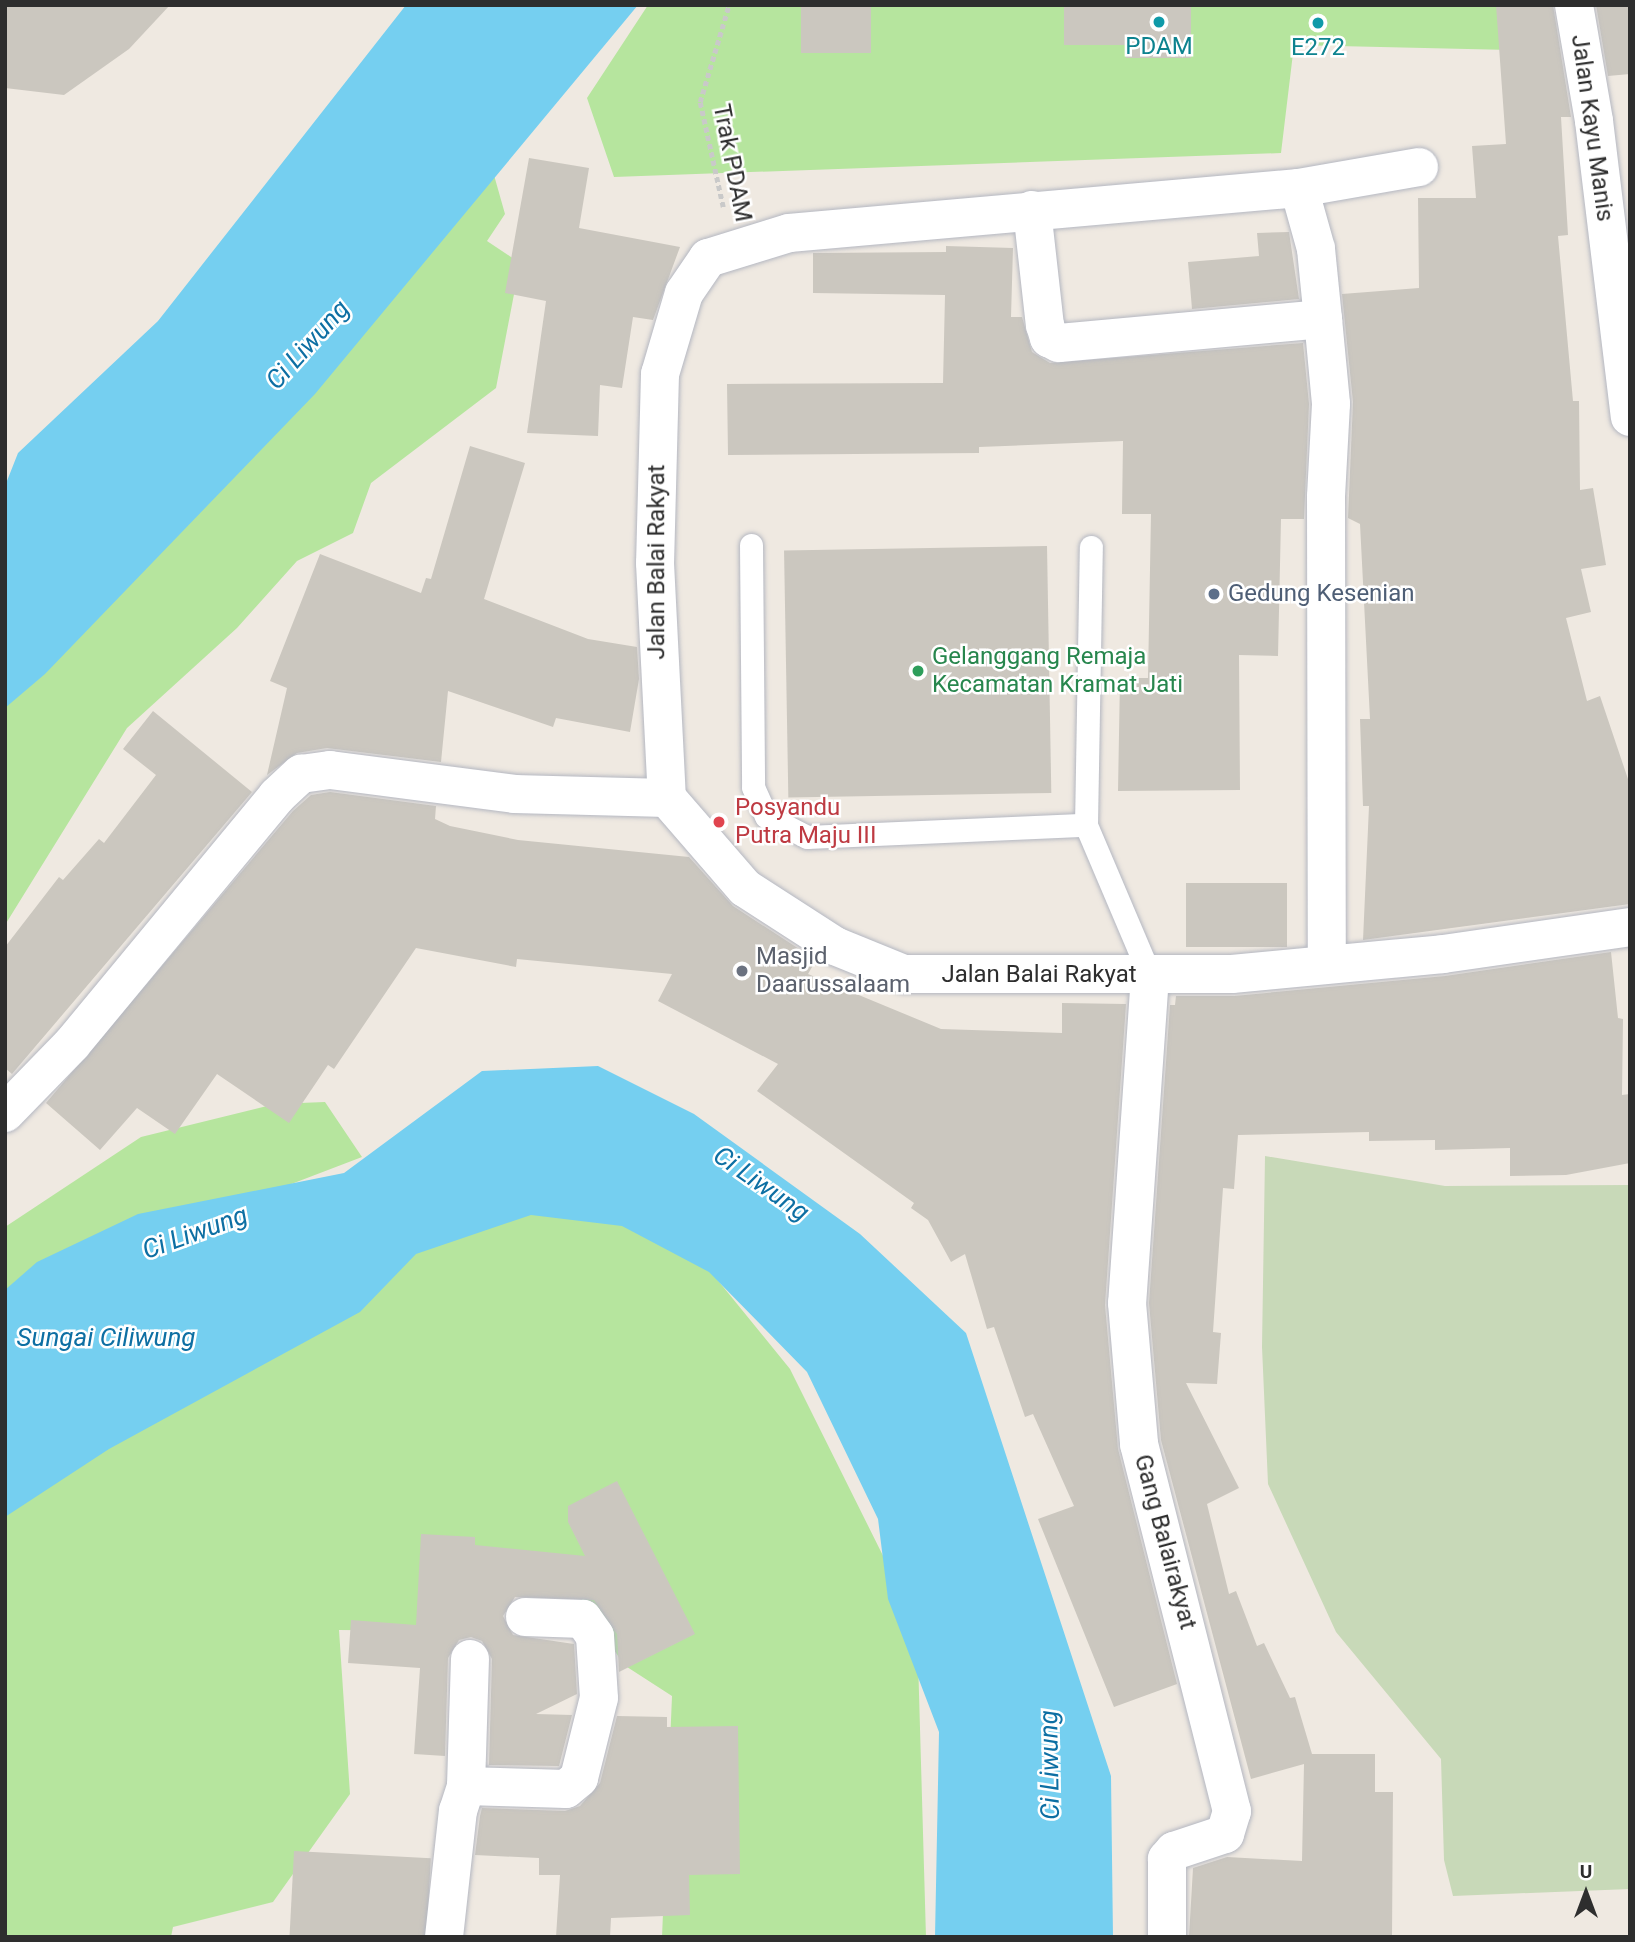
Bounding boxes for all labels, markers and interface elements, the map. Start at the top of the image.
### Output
marker: PDAM [1151,14,1167,30]
marker: E272 [1310,15,1326,31]
place label: PDAM [1125,33,1193,61]
street label: Jalan Kayu Manis [1565,33,1619,223]
place label: E272 [1291,34,1345,62]
street label: Trak PDAM [706,102,758,224]
water label: Ci Liwung [260,294,356,396]
street label: Jalan Balai Rakyat [643,464,671,660]
place label: Gedung Kesenian [1228,580,1415,608]
marker: Gedung Kesenian [1206,586,1222,602]
place label: Gelanggang Remaja Kecamatan Kramat Jati [932,643,1183,699]
marker: Gelanggang Remaja Kecamatan Kramat Jati [910,663,926,679]
place label: Posyandu Putra Maju III [735,794,876,850]
marker: Posyandu Putra Maju III [709,812,729,832]
place label: Masjid Daarussalaam [756,943,910,999]
street label: Jalan Balai Rakyat [941,961,1137,989]
marker: Masjid Daarussalaam [734,963,750,979]
water label: Ci Liwung [707,1140,815,1228]
water label: Ci Liwung [138,1200,252,1266]
water label: Sungai Ciliwung [17,1322,195,1354]
street label: Gang Balairakyat [1128,1451,1202,1633]
water label: Ci Liwung [1033,1710,1067,1820]
north arrow [1551,1858,1621,1928]
text: U [1580,1860,1592,1883]

